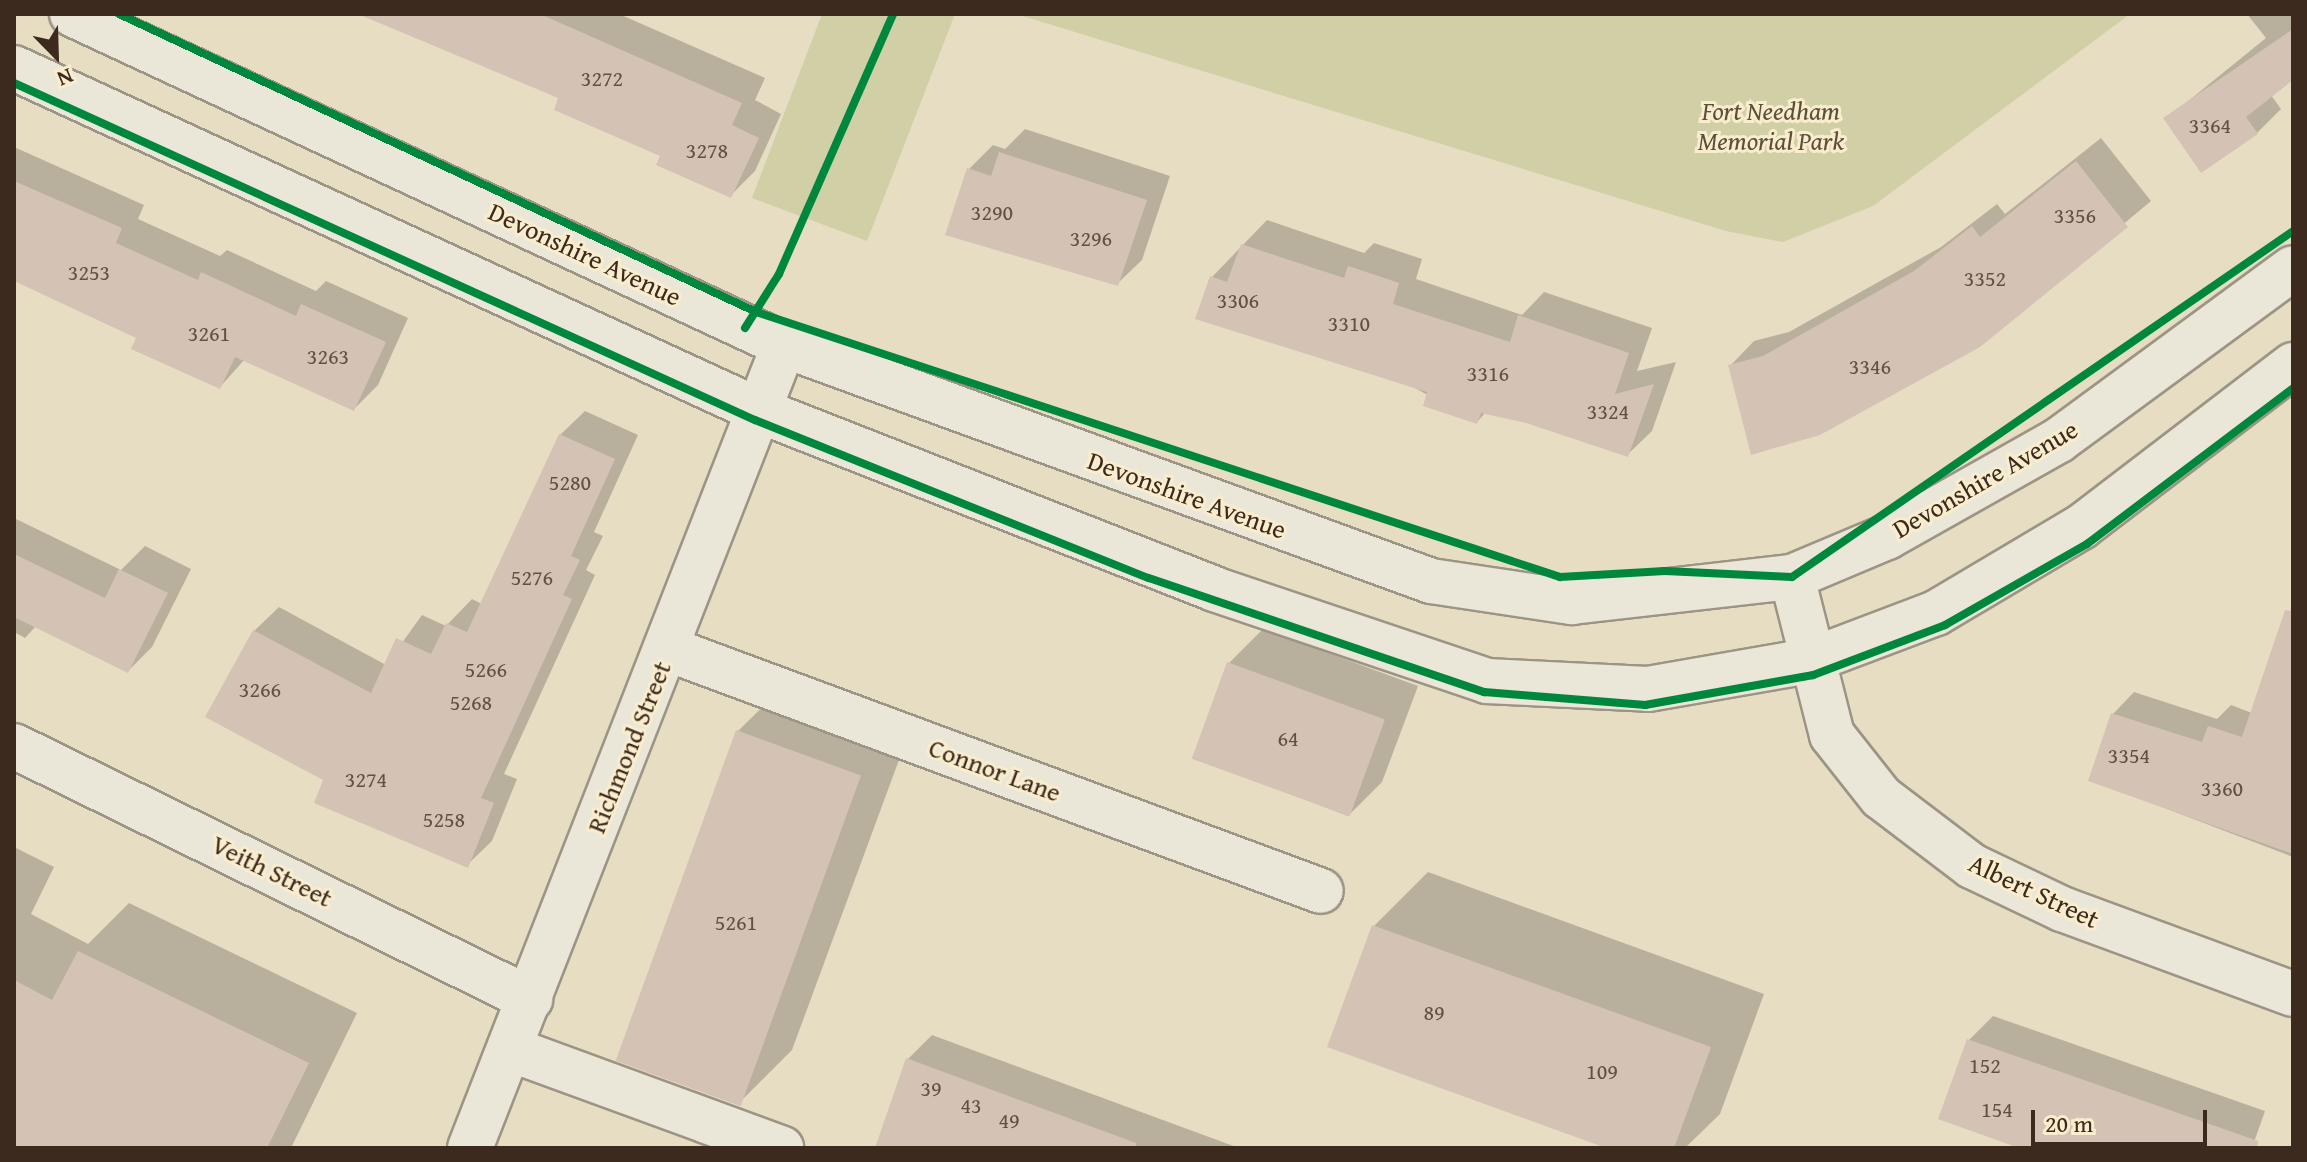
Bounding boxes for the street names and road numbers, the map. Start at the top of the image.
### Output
street label: Devonshire Avenue [484,196,686,312]
street label: Devonshire Avenue [1887,413,2083,545]
street label: Devonshire Avenue [1084,445,1290,545]
street label: Richmond Street [580,657,678,837]
street label: Connor Lane [925,732,1065,808]
street label: Veith Street [207,828,337,914]
street label: Albert Street [1964,847,2104,935]

